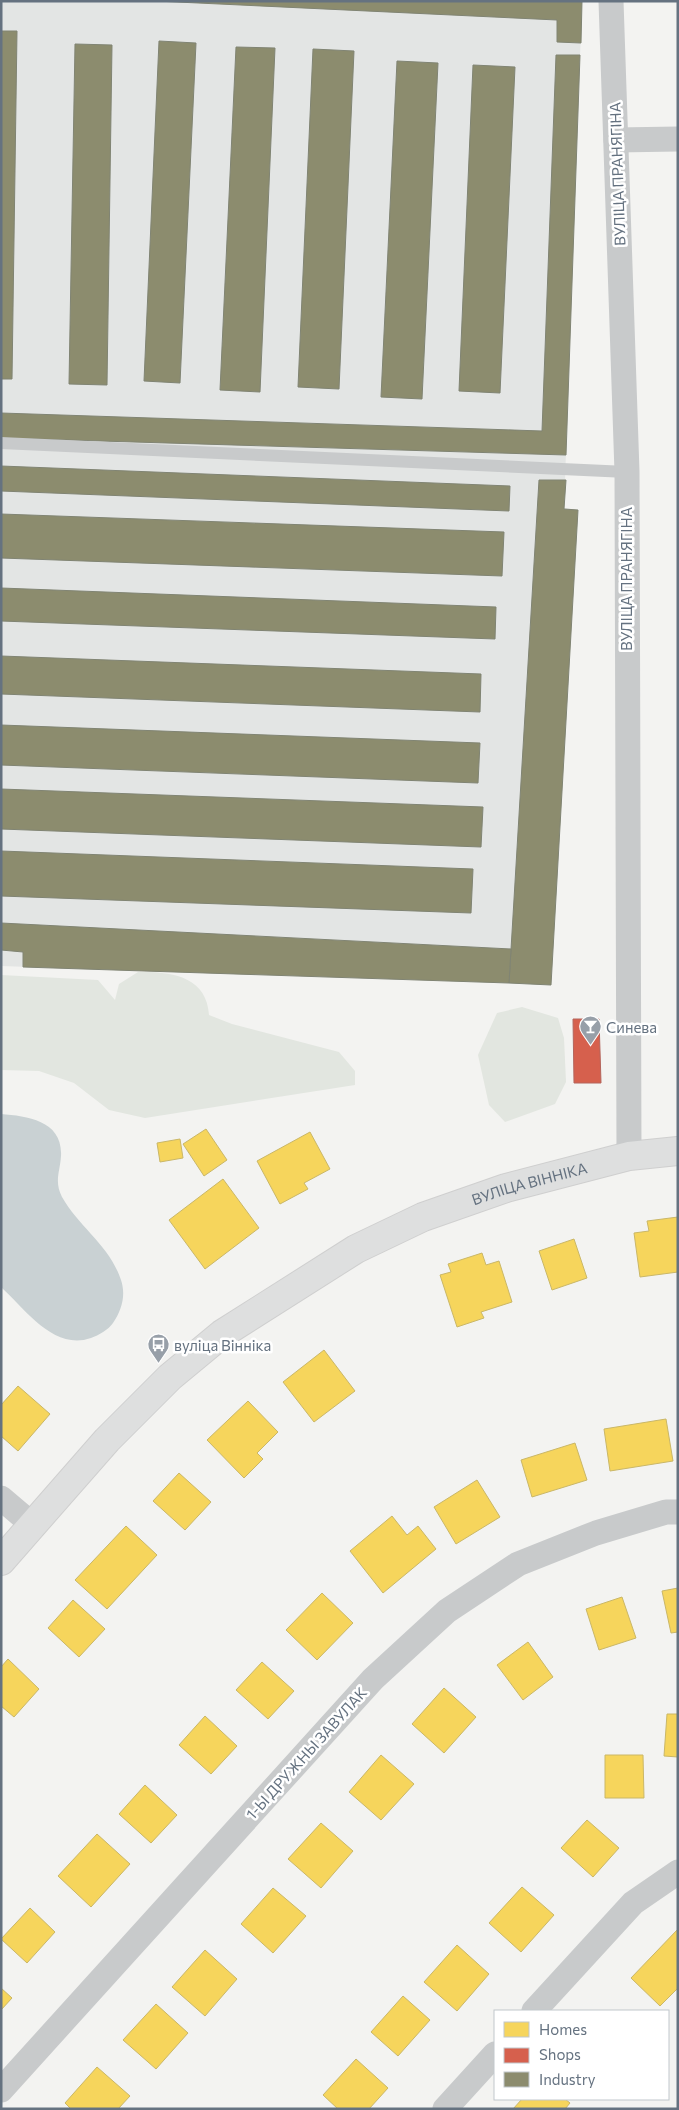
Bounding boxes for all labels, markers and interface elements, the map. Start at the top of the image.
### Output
street label: ВУЛІЦА ПРАНЯГІНА [605,102,629,246]
street label: ВУЛІЦА ПРАНЯГІНА [617,507,635,651]
bar icon: Синева [578,1015,602,1046]
place label: Синева [606,1018,657,1036]
street label: ВУЛІЦА ВІННІКА [469,1158,589,1208]
bus stop icon: вуліца Вінніка [146,1333,170,1364]
place label: вуліца Вінніка [174,1336,271,1354]
street label: 1-Ы ДРУЖНЫ ЗАВУЛАК [242,1683,370,1823]
legend [494,2010,669,2100]
text: Homes [539,2020,587,2038]
text: Shops [539,2045,581,2063]
text: Industry [539,2070,596,2088]

